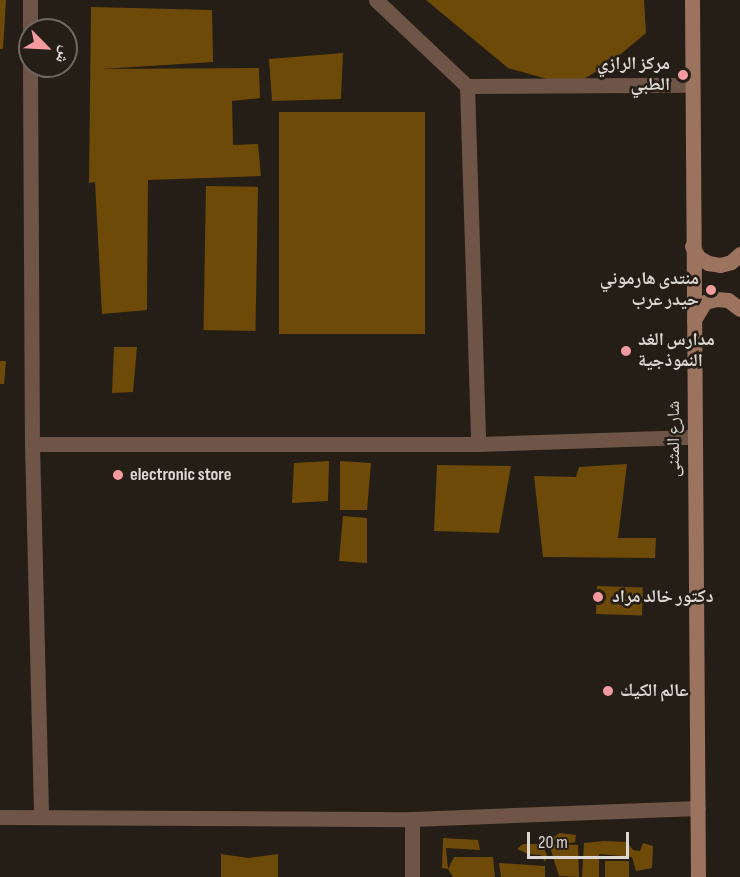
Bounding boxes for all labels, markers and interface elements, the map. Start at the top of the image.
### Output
north arrow [18,18,78,78]
text: ش [51,43,75,66]
place label: مركز الرازي الطبي [597,54,670,97]
marker: مركز الرازي الطبي [674,66,692,84]
place label: منتدى هارموني حيدر عرب [600,269,699,312]
marker: منتدى هارموني حيدر عرب [704,283,718,297]
place label: مدارس الغد النموذجية [638,330,715,372]
marker: مدارس الغد النموذجية [619,344,633,358]
street label: شارع المثنى [663,401,685,477]
place label: electronic store [130,464,231,486]
marker: electronic store [111,468,125,482]
place label: دكتور خالد مراد [612,586,714,608]
marker: دكتور خالد مراد [589,588,607,606]
place label: عالم الكيك [620,680,689,702]
marker: عالم الكيك [601,684,615,698]
scale bar [530,820,632,858]
text: 20 m [538,832,568,853]

